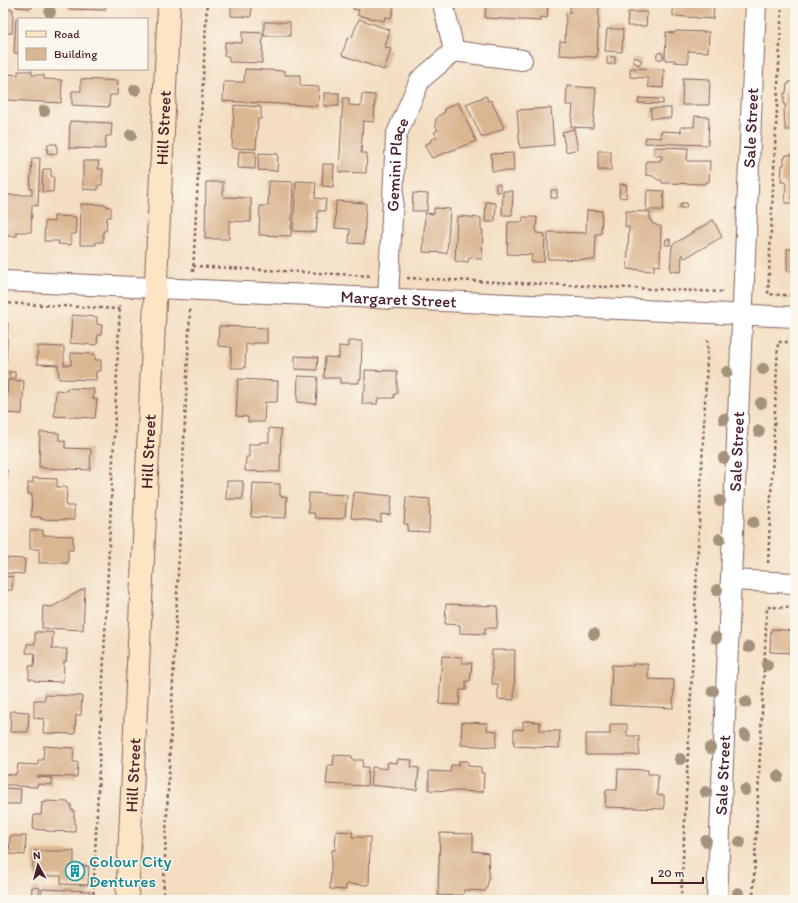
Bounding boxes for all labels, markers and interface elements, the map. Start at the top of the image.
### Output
legend [18,18,148,70]
text: Road [54,27,80,41]
text: Building [54,47,98,61]
street label: Sale Street [739,87,762,168]
street label: Hill Street [151,89,175,166]
street label: Gemini Place [382,114,413,212]
street label: Margaret Street [340,286,457,312]
street label: Sale Street [725,411,748,492]
street label: Hill Street [136,413,160,489]
street label: Sale Street [711,734,734,816]
street label: Hill Street [121,737,145,813]
north arrow [18,845,58,885]
text: N [32,849,41,862]
place label: Colour City Dentures [89,851,171,891]
scale bar [652,859,703,885]
building icon: Colour City Dentures [64,860,86,882]
text: 20 m [658,866,685,880]

